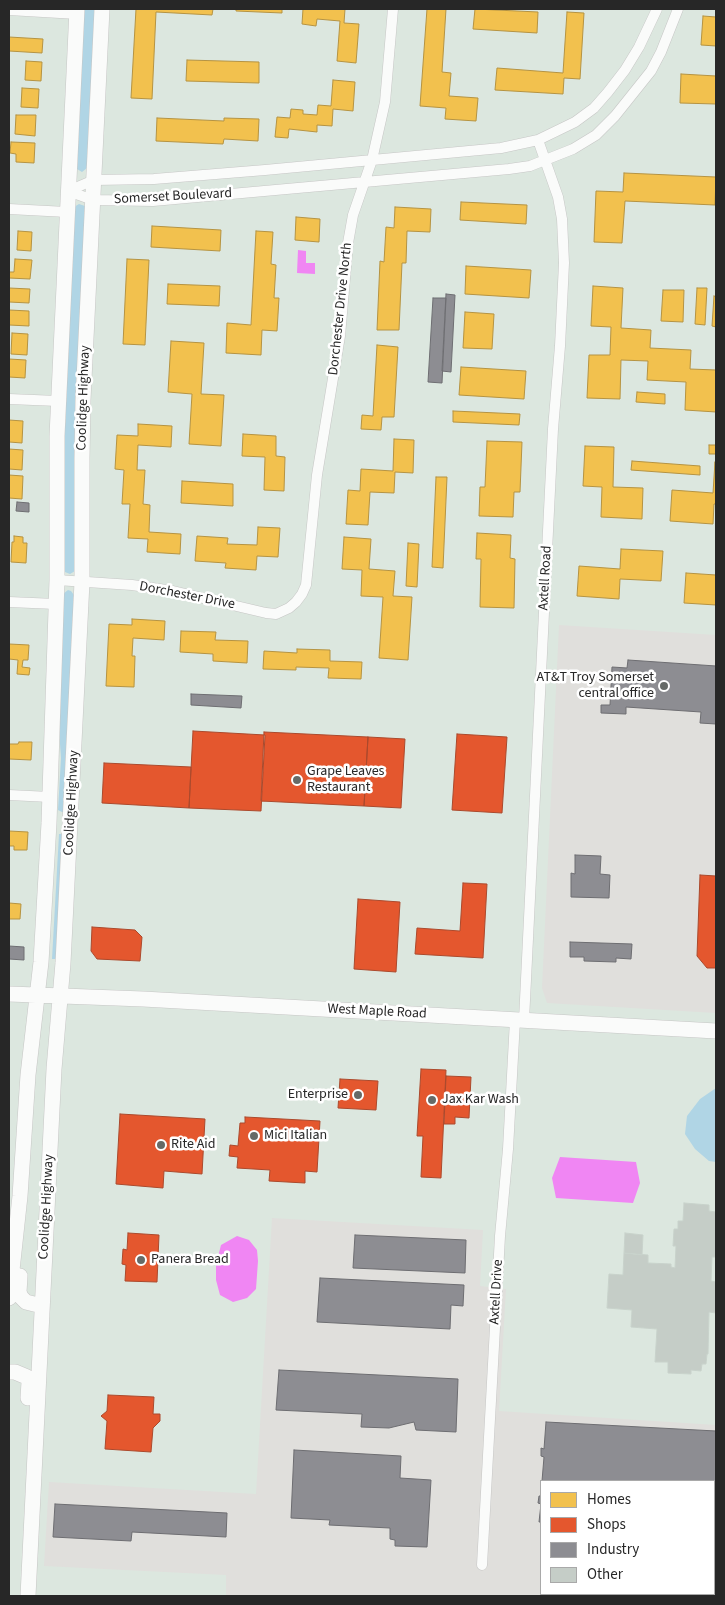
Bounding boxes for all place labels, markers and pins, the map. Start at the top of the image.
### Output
place label: AT&T Troy Somerset central office [537,670,654,702]
marker: AT&T Troy Somerset central office [658,680,670,692]
place label: Grape Leaves Restaurant [307,764,384,796]
marker: Grape Leaves Restaurant [291,774,303,786]
place label: Enterprise [288,1087,348,1103]
marker: Enterprise [352,1089,364,1101]
place label: Jax Kar Wash [442,1092,519,1108]
marker: Jax Kar Wash [426,1094,438,1106]
place label: Mici Italian [264,1128,327,1144]
marker: Mici Italian [248,1130,260,1142]
place label: Rite Aid [171,1137,216,1153]
marker: Rite Aid [155,1139,167,1151]
place label: Panera Bread [151,1252,229,1268]
marker: Panera Bread [135,1254,147,1266]

